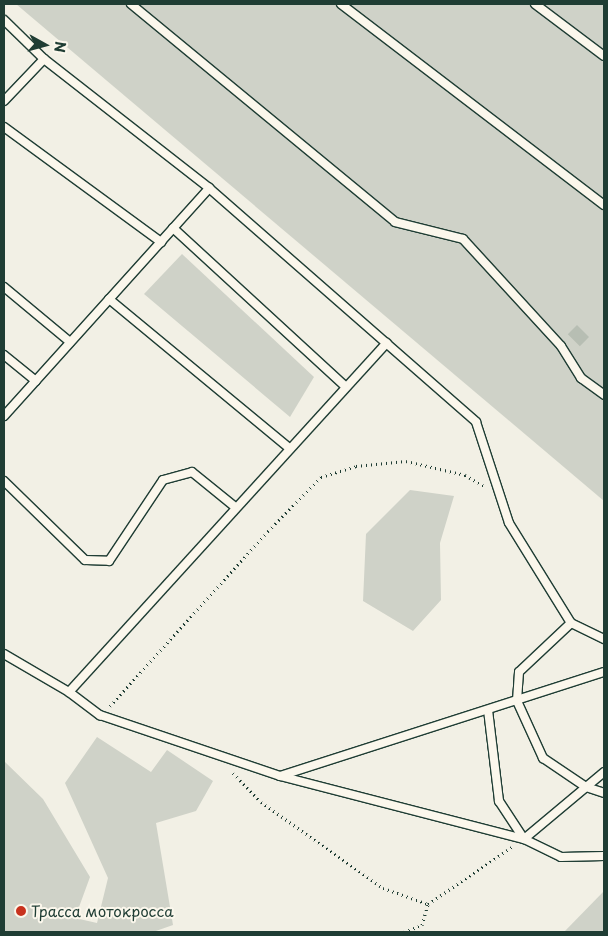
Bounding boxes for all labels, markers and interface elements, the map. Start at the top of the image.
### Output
north arrow [20,20,70,70]
text: N [49,40,71,54]
place label: Трасса мотокросса [31,902,175,920]
marker: Трасса мотокросса [15,905,27,917]

